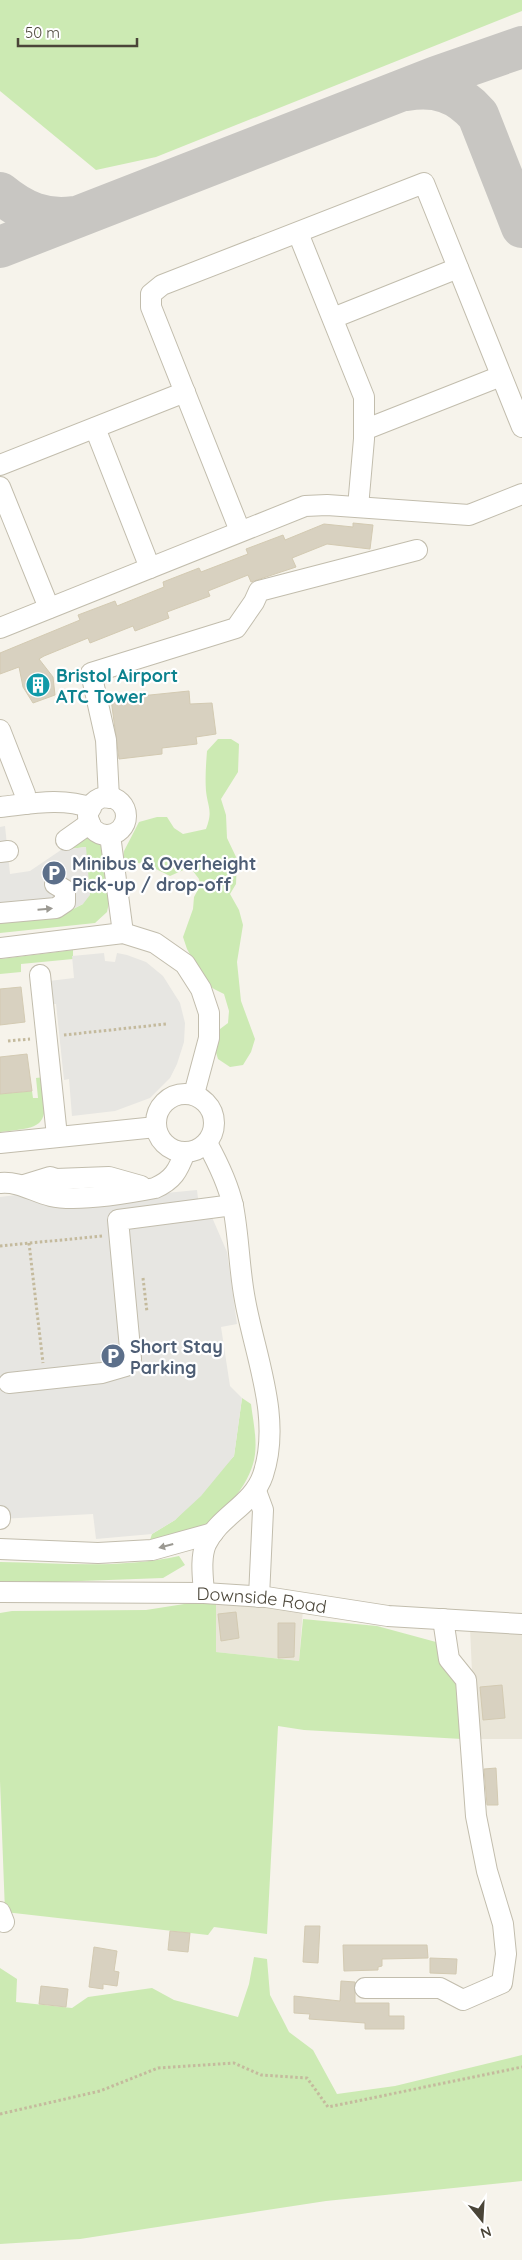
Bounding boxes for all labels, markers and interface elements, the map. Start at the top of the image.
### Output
scale bar [18,15,136,47]
text: 50 m [25,23,60,42]
place label: Bristol Airport ATC Tower [56,664,178,708]
building icon: Bristol Airport ATC Tower [25,672,51,698]
place label: Minibus & Overheight Pick-up / drop-off [72,852,256,896]
parking icon: Minibus & Overheight Pick-up / drop-off [41,860,67,886]
one-way arrow [37,905,53,913]
place label: Short Stay Parking [130,1335,223,1379]
parking icon: Short Stay Parking [100,1343,126,1369]
one-way arrow [159,1543,174,1551]
street label: Downside Road [196,1581,328,1618]
north arrow [457,2195,507,2245]
text: N [478,2222,494,2243]

